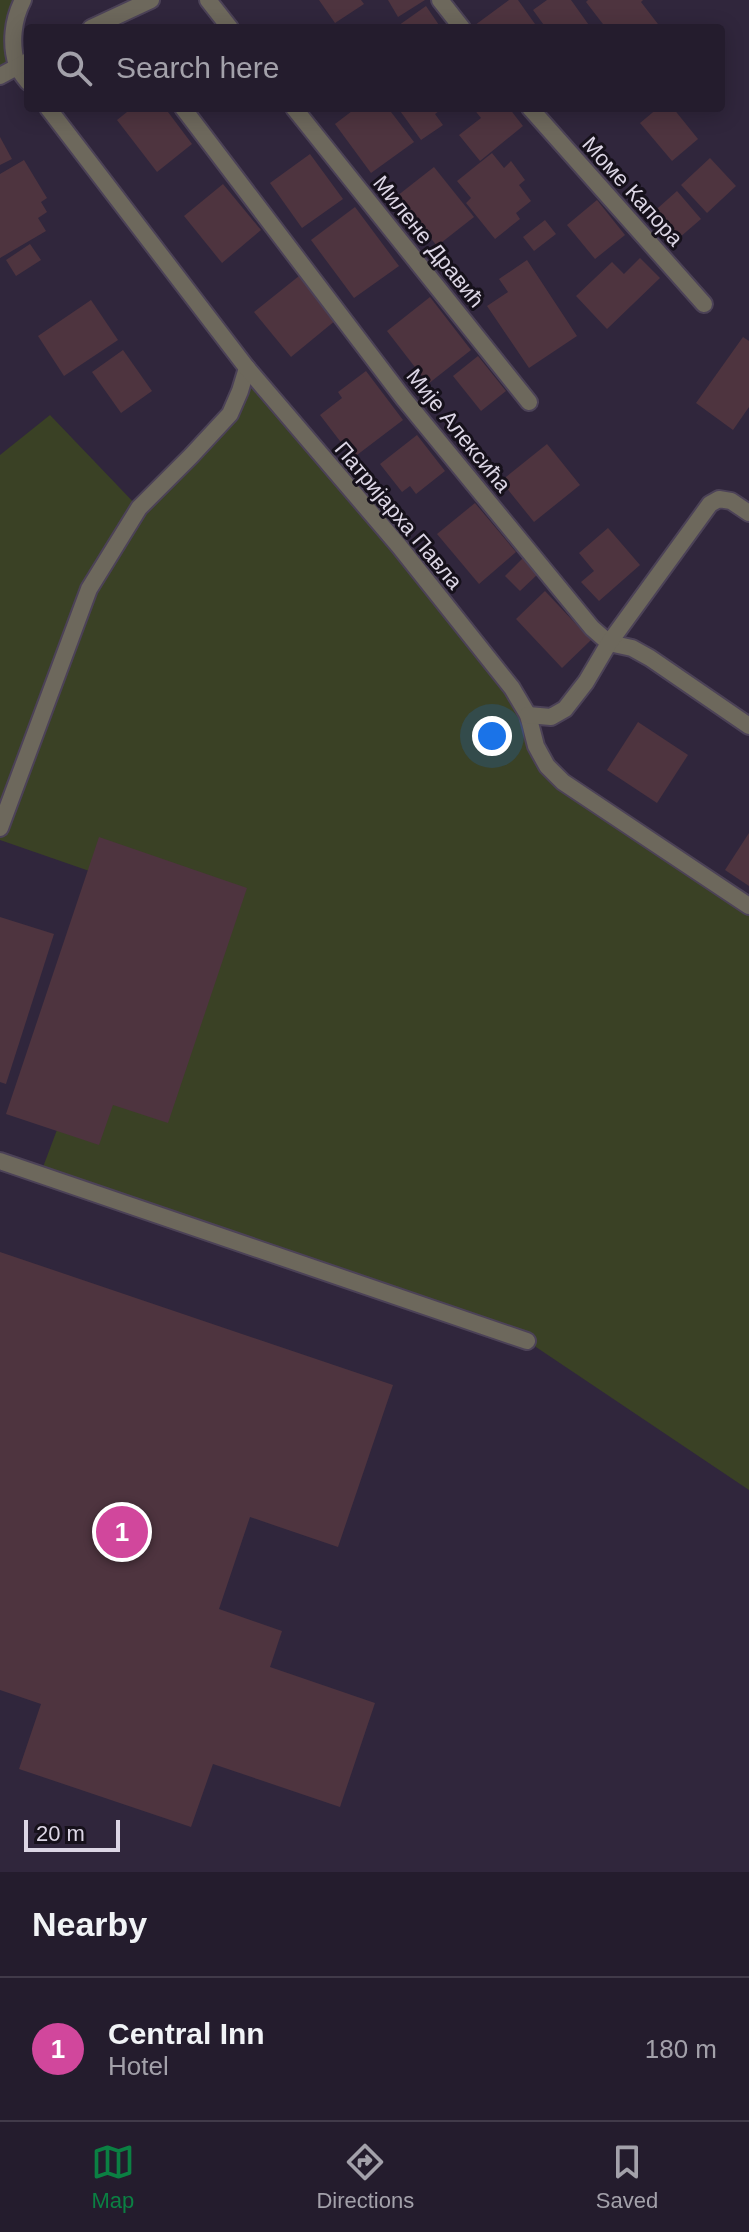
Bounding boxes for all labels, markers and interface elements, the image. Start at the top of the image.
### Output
search box [24,24,725,112]
icon: search [52,46,96,90]
text: Search here [116,51,279,84]
street label: Моме Капора [577,132,689,252]
street label: Милене Дравић [368,171,489,312]
street label: Мије Алексића [401,364,516,498]
street label: Патријарха Павла [330,437,468,595]
your location [472,716,512,756]
pin: 1 [96,1502,148,1562]
scale bar [24,1816,120,1852]
text: 20 m [36,1821,85,1846]
text: Nearby [32,1905,147,1943]
text: Central Inn [108,2017,265,2050]
text: 1 [51,2034,65,2064]
text: 180 m [645,2034,717,2064]
text: Hotel [108,2051,169,2081]
tab: Map [91,2140,135,2214]
tab: Directions [316,2140,414,2214]
tab: Saved [596,2140,658,2214]

